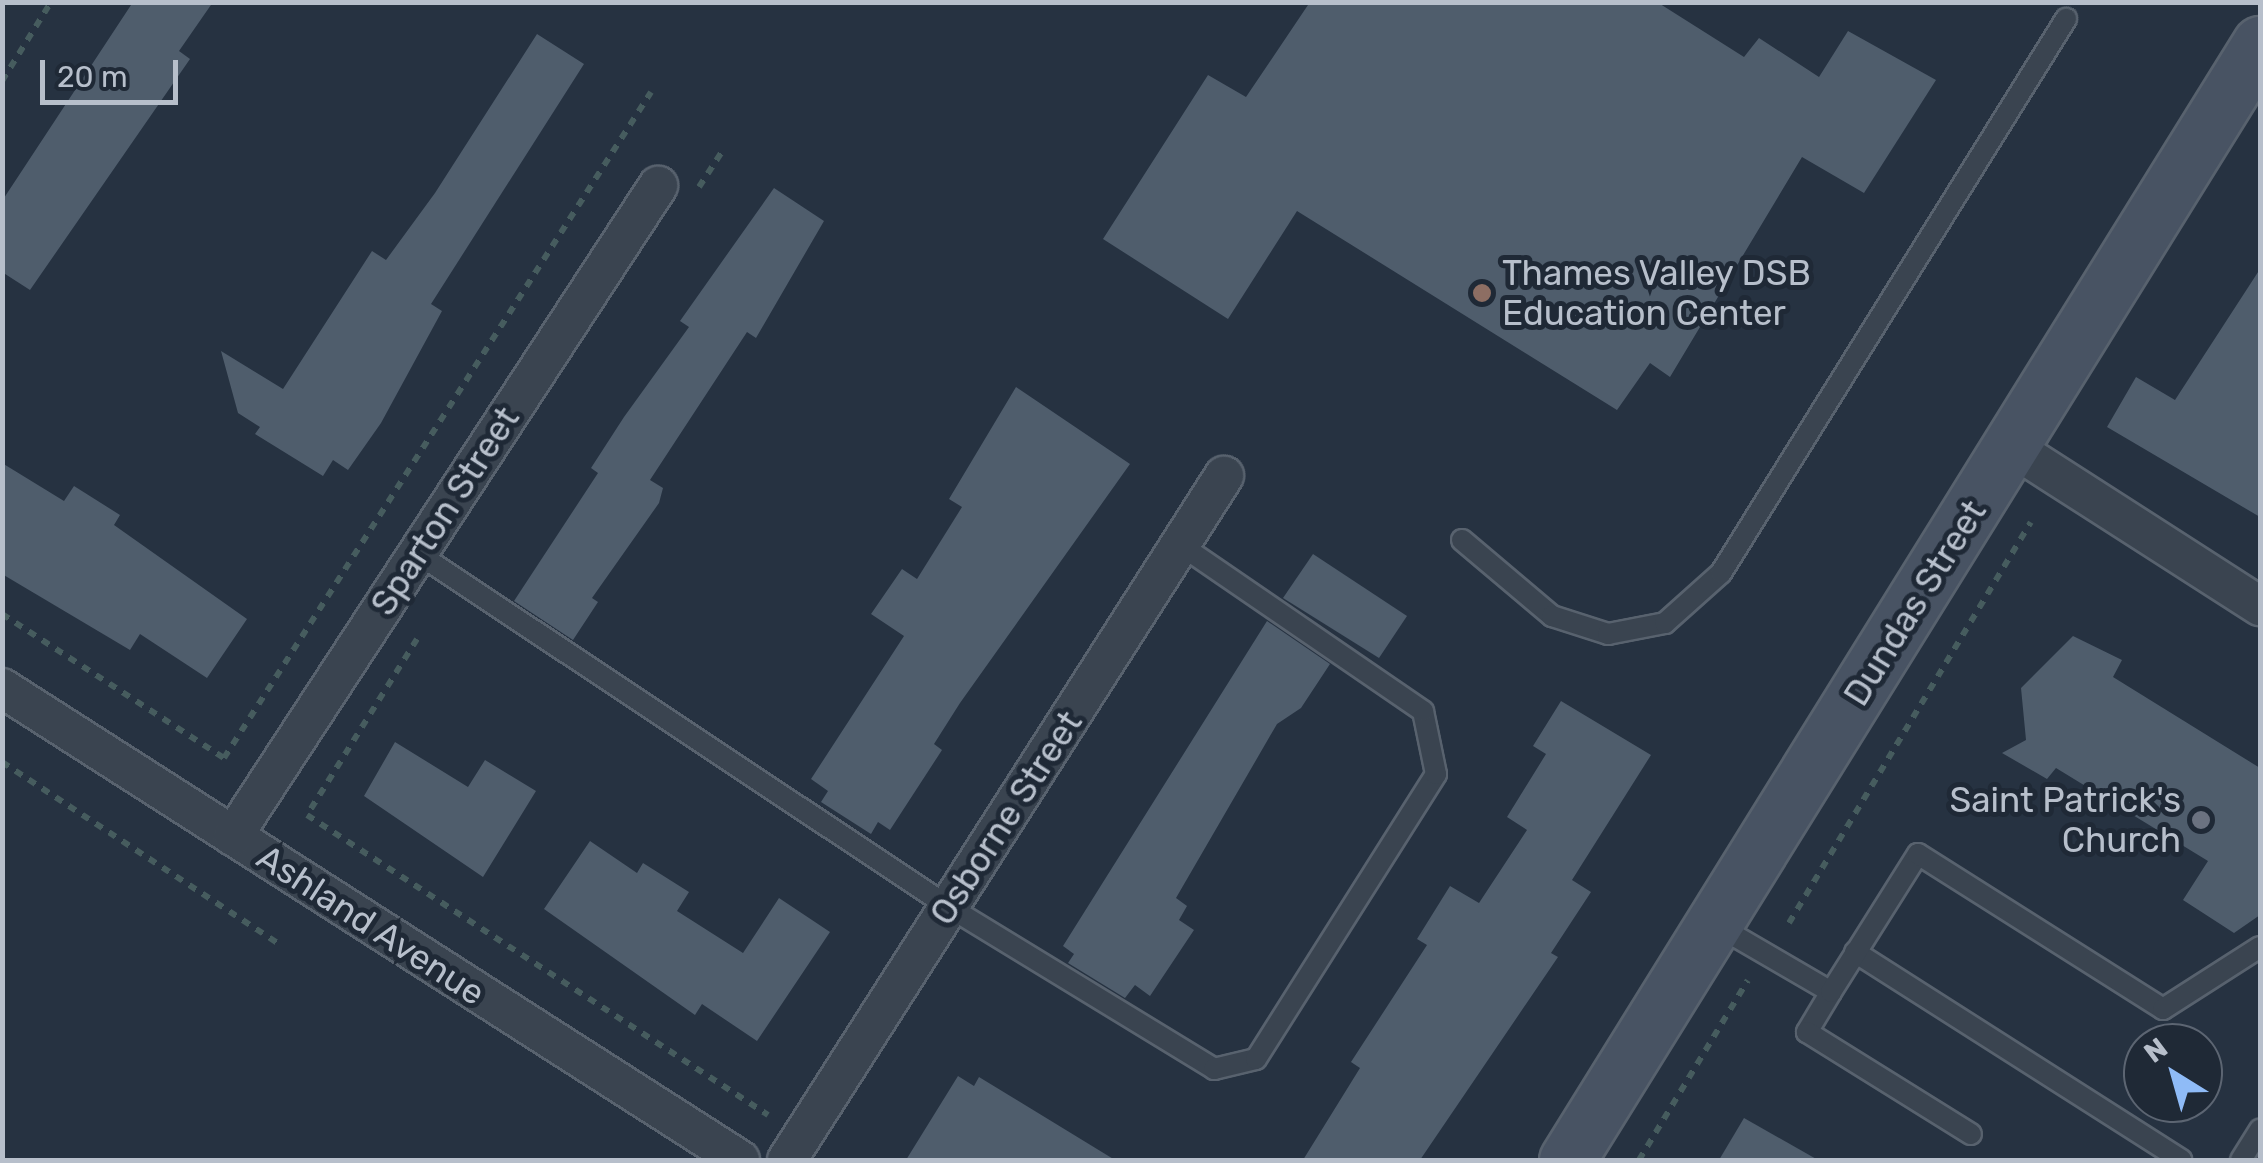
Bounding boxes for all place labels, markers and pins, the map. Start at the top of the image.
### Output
place label: Thames Valley DSB Education Center [1502,252,1813,334]
marker: Thames Valley DSB Education Center [1471,282,1493,304]
place label: Saint Patrick's Church [1949,779,2181,861]
marker: Saint Patrick's Church [2190,809,2212,831]

